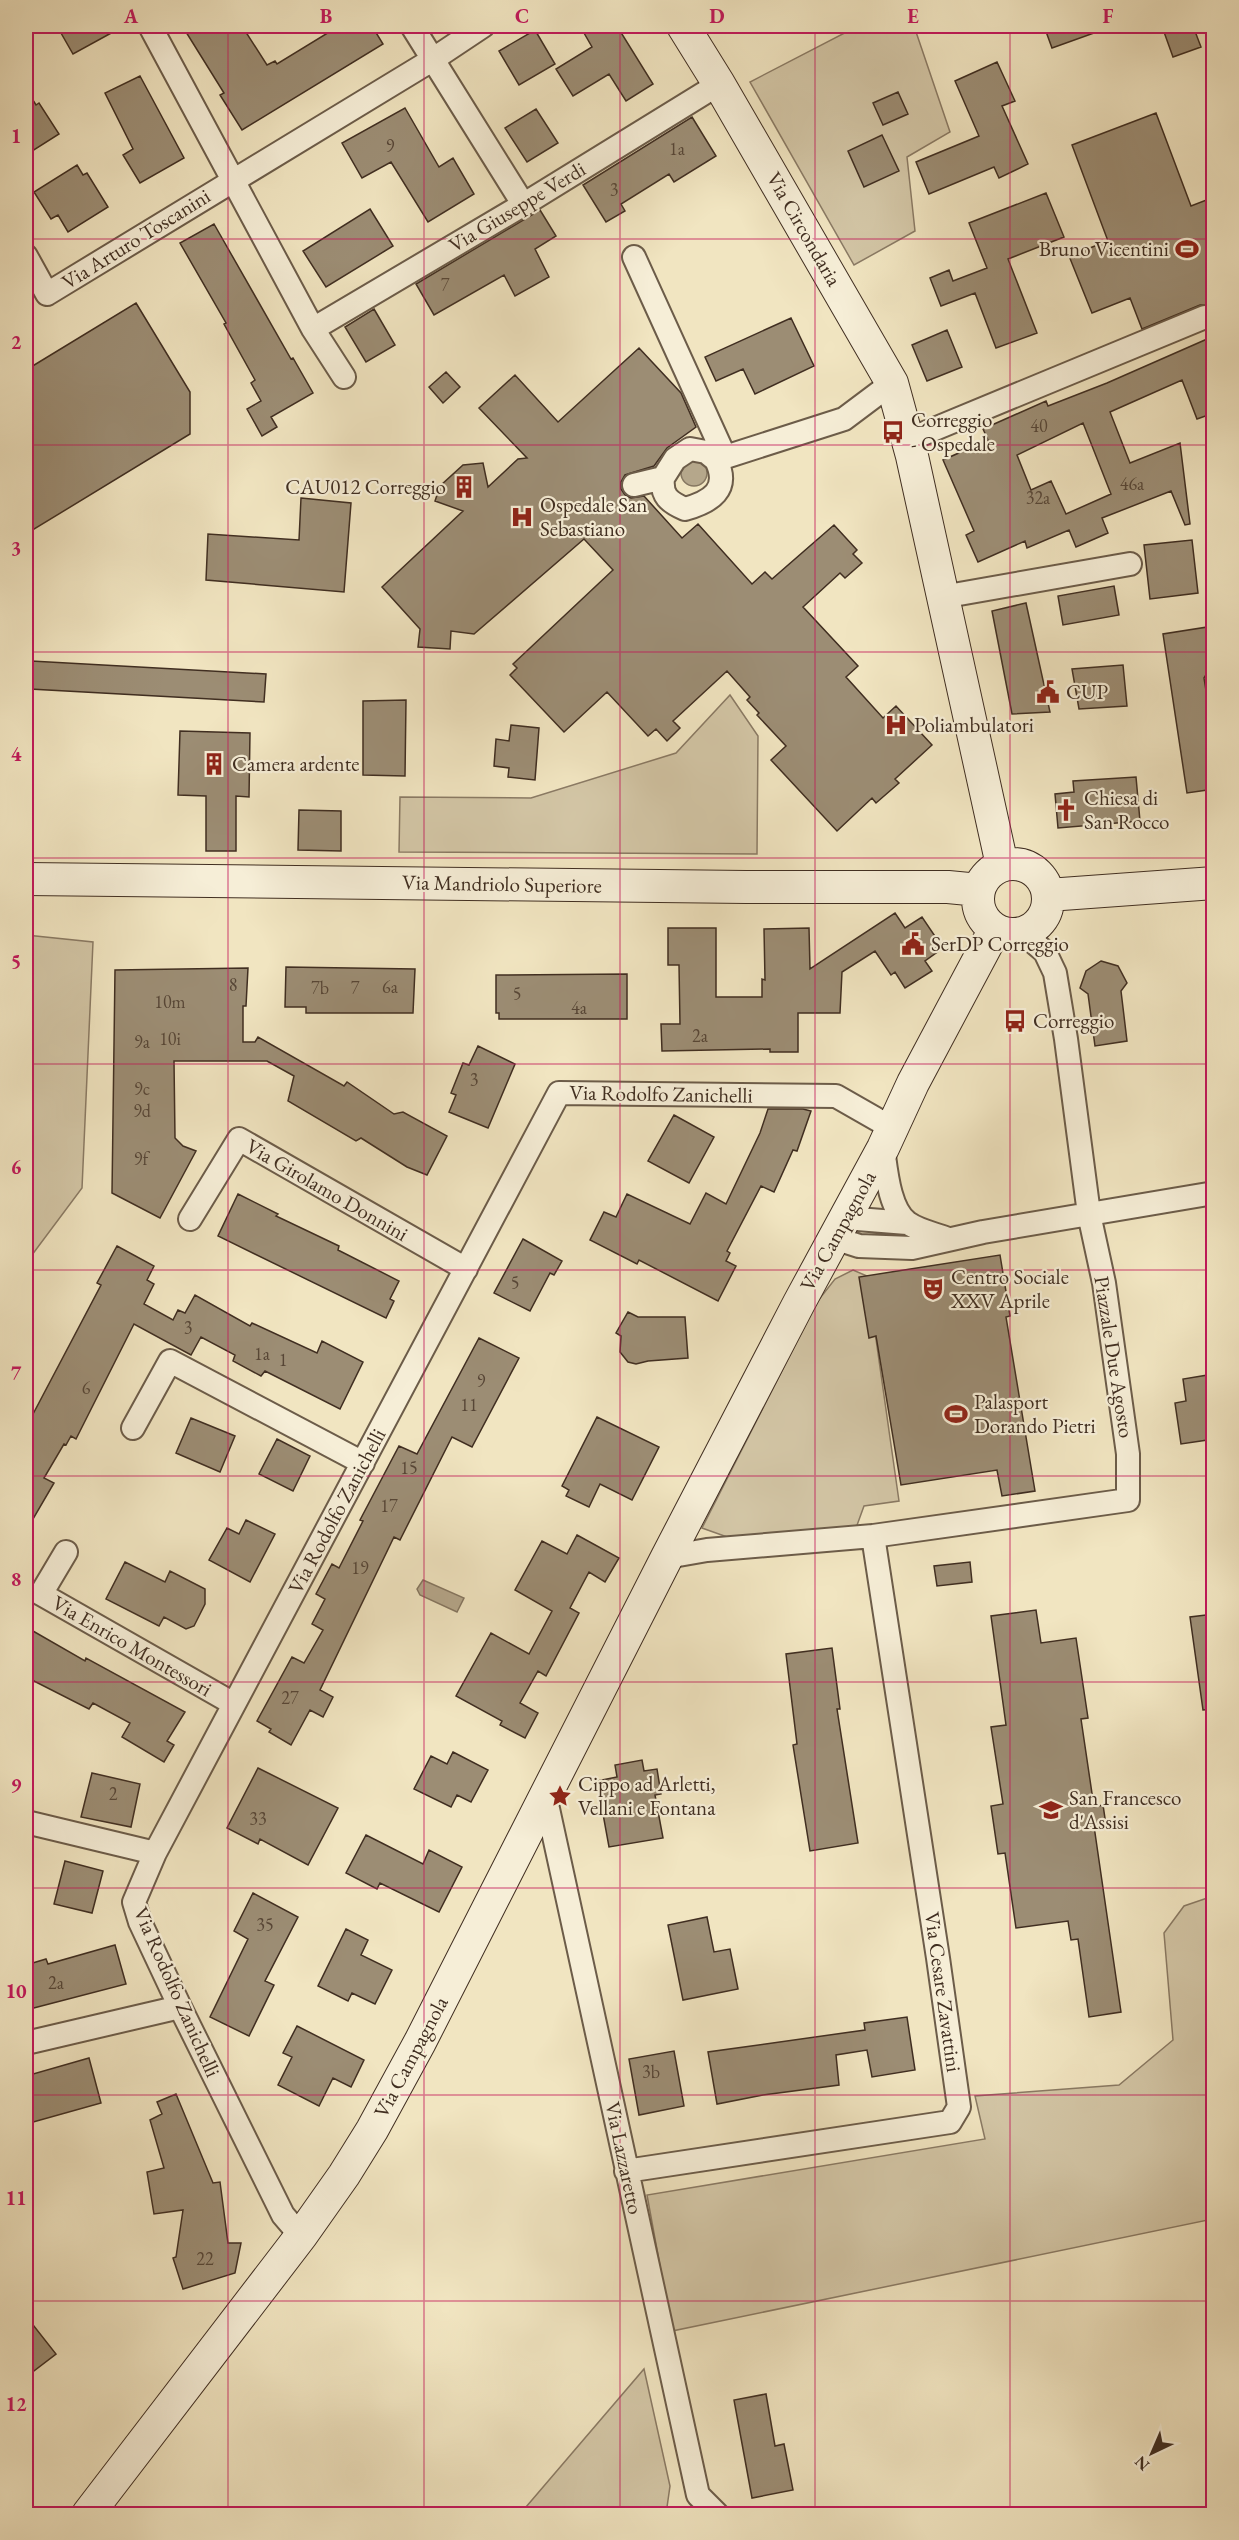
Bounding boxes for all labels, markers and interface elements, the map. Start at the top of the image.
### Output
text: A [123,3,139,29]
text: B [320,3,332,29]
text: C [515,3,529,29]
text: D [709,3,725,29]
text: E [907,3,919,29]
text: F [1103,3,1114,29]
text: 1 [11,123,21,149]
house number: 9 [386,134,395,157]
house number: 1a [669,137,686,160]
street label: Via Giuseppe Verdi [443,155,590,258]
street label: Via Circondaria [761,167,848,291]
house number: 3 [610,178,618,201]
street label: Via Arturo Toscanini [56,182,215,295]
place label: Bruno Vicentini [1039,235,1169,262]
sports icon: Bruno Vicentini [1174,236,1200,262]
house number: 7 [441,273,450,296]
text: 2 [11,329,22,355]
place label: Correggio - Ospedale [911,406,995,457]
house number: 40 [1030,414,1048,437]
bus stop icon: Correggio - Ospedale [880,419,906,445]
house number: 46a [1120,472,1145,495]
place label: CAU012 Correggio [285,473,446,500]
building icon: CAU012 Correggio [451,474,477,500]
house number: 32a [1026,486,1051,509]
place label: Ospedale San Sebastiano [540,491,647,542]
hospital icon: Ospedale San Sebastiano [509,504,535,530]
text: 3 [11,535,21,561]
place label: CUP [1066,678,1108,705]
public building icon: CUP [1035,679,1061,705]
place label: Poliambulatori [914,711,1034,738]
hospital icon: Poliambulatori [883,712,909,738]
text: 4 [11,741,22,767]
place label: Camera ardente [232,750,360,777]
building icon: Camera ardente [201,751,227,777]
place label: Chiesa di San Rocco [1084,784,1169,835]
church icon: Chiesa di San Rocco [1053,797,1079,823]
street label: Via Mandriolo Superiore [402,868,602,899]
place label: SerDP Correggio [931,930,1069,957]
public building icon: SerDP Correggio [900,931,926,957]
text: 5 [11,948,21,974]
house number: 8 [229,973,237,996]
house number: 6a [382,975,399,998]
house number: 7b [311,976,329,999]
house number: 7 [351,976,360,999]
house number: 5 [513,982,521,1005]
house number: 10m [154,990,186,1013]
house number: 4a [571,996,588,1019]
place label: Correggio [1033,1007,1114,1034]
bus stop icon: Correggio [1002,1008,1028,1034]
house number: 2a [692,1024,709,1047]
house number: 10i [159,1027,181,1050]
house number: 9a [134,1030,151,1053]
house number: 3 [470,1068,478,1091]
house number: 9c [134,1077,150,1100]
street label: Via Rodolfo Zanichelli [569,1078,753,1109]
house number: 9d [133,1099,152,1122]
street label: Via Girolamo Donnini [241,1132,413,1247]
house number: 9f [134,1147,150,1170]
text: 6 [11,1154,22,1180]
street label: Via Campagnola [793,1165,882,1296]
place label: Centro Sociale XXV Aprile [950,1263,1069,1314]
house number: 5 [511,1271,519,1294]
street label: Piazzale Due Agosto [1088,1274,1141,1440]
theatre icon: Centro Sociale XXV Aprile [920,1276,946,1302]
house number: 3 [184,1316,192,1339]
house number: 1a [254,1342,271,1365]
house number: 1 [279,1348,287,1371]
text: 7 [11,1360,22,1386]
house number: 9 [477,1369,486,1392]
house number: 6 [82,1376,91,1399]
place label: Palasport Dorando Pietri [974,1388,1096,1439]
house number: 11 [460,1393,478,1416]
sports icon: Palasport Dorando Pietri [943,1401,969,1427]
street label: Via Rodolfo Zanichelli [282,1423,392,1598]
house number: 15 [400,1456,418,1479]
house number: 17 [380,1494,398,1517]
house number: 19 [351,1556,369,1579]
text: 8 [11,1566,21,1592]
street label: Via Enrico Montessori [48,1589,217,1702]
house number: 27 [281,1686,299,1709]
place label: Cippo ad Arletti, Vellani e Fontana [578,1770,716,1821]
text: 9 [11,1772,22,1798]
house number: 2 [109,1782,118,1805]
place icon: Cippo ad Arletti, Vellani e Fontana [547,1783,573,1809]
place label: San Francesco d'Assisi [1069,1784,1181,1835]
school or university icon: San Francesco d'Assisi [1038,1797,1064,1823]
house number: 33 [249,1807,267,1830]
street label: Via Rodolfo Zanichelli [128,1903,227,2081]
street label: Via Cesare Zavattini [919,1910,968,2074]
house number: 35 [256,1913,274,1936]
house number: 2a [48,1971,65,1994]
text: 10 [5,1978,27,2004]
street label: Via Campagnola [367,1991,454,2122]
house number: 3b [642,2060,660,2083]
street label: Via Lazzaretto [599,2099,650,2217]
text: 11 [5,2185,27,2211]
house number: 22 [196,2247,214,2270]
text: 12 [5,2391,27,2417]
north arrow [1122,2423,1182,2483]
text: N [1130,2451,1154,2475]

